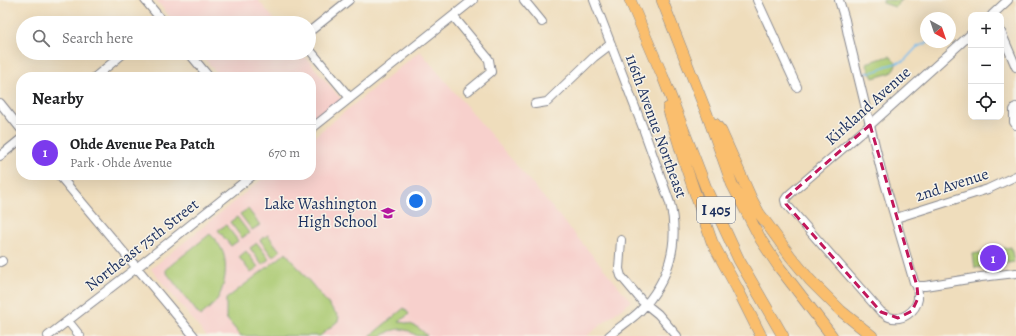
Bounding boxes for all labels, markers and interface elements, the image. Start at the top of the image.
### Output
north arrow [920,12,956,48]
map controls [968,12,1004,120]
button: + [968,12,1004,48]
search box [16,16,316,60]
icon: search [30,27,52,49]
text: Search here [62,28,133,48]
button: − [968,48,1004,84]
street label: 116th Avenue Northeast [620,51,692,201]
street label: Kirkland Avenue [820,62,916,150]
button: locate [968,84,1004,120]
text: Nearby [32,87,83,110]
text: Ohde Avenue Pea Patch [70,134,215,154]
text: 1 [43,144,47,161]
text: 670 m [268,144,300,161]
text: Park · Ohde Avenue [70,154,172,171]
street label: 2nd Avenue [913,163,991,207]
your location [406,191,426,211]
place label: Lake Washington High School [264,193,377,233]
street label: Northeast 75th Street [81,194,203,296]
road number: I 405 [697,197,735,223]
school or university icon: Lake Washington High School [380,205,396,221]
pin: 1 [980,243,1006,273]

